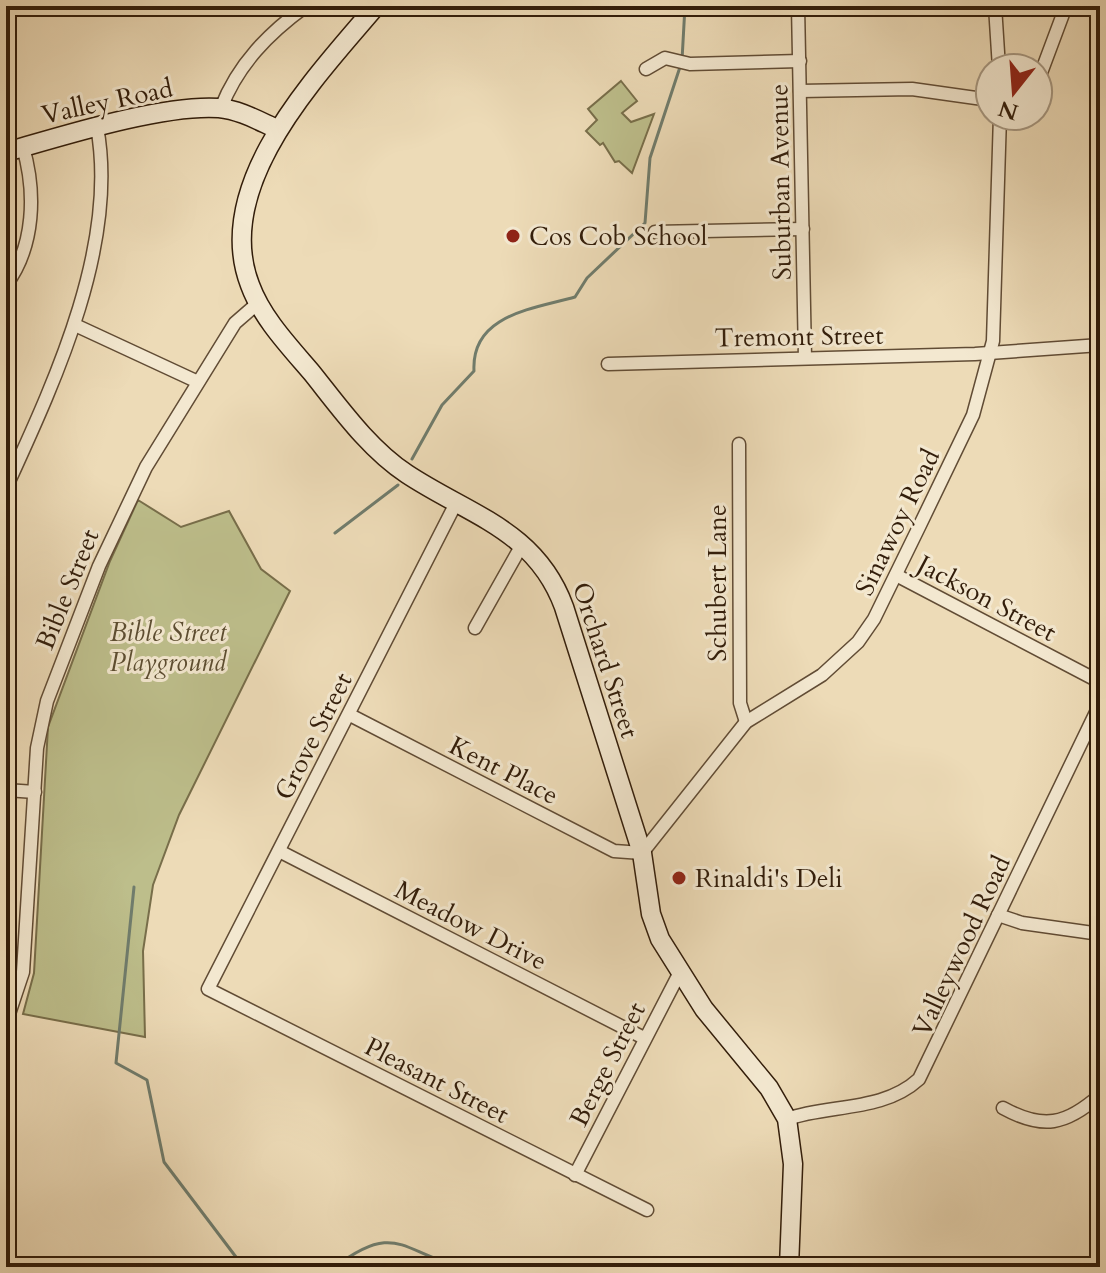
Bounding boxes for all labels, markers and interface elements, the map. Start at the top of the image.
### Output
north arrow [974,52,1054,132]
street label: Valley Road [38,70,176,132]
street label: Suburban Avenue [761,84,800,280]
text: N [995,93,1022,127]
place label: Cos Cob School [529,219,708,254]
marker: Cos Cob School [504,227,522,245]
street label: Tremont Street [714,318,884,355]
street label: Sinawoy Road [847,443,948,601]
street label: Schubert Lane [700,504,735,662]
street label: Bible Street [27,524,107,655]
street label: Jackson Street [908,545,1062,650]
street label: Orchard Street [564,578,647,743]
park label: Bible Street Playground [110,615,228,680]
street label: Grove Street [266,667,361,806]
street label: Kent Place [443,728,564,813]
street label: Valleywood Road [904,850,1019,1042]
place label: Rinaldi's Deli [695,861,843,896]
marker: Rinaldi's Deli [670,869,688,887]
street label: Meadow Drive [389,872,553,979]
street label: Berge Street [561,996,654,1132]
street label: Pleasant Street [359,1029,515,1132]

